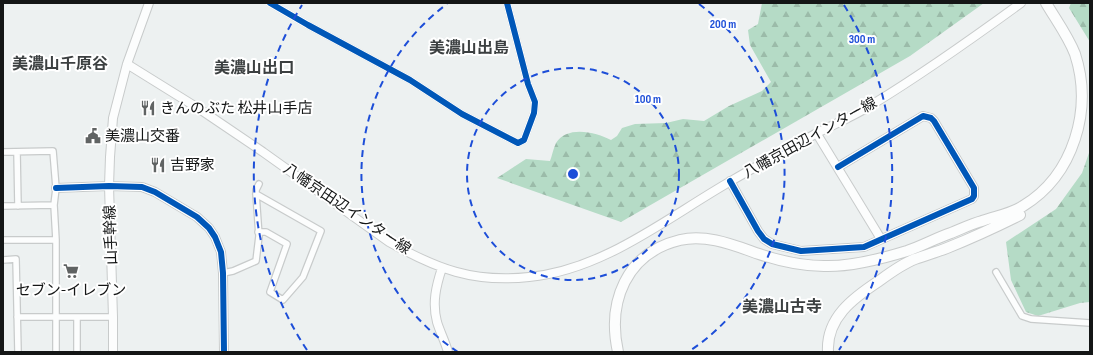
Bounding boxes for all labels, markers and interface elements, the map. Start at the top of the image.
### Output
text: 200 m [710,17,736,32]
text: 300 m [849,32,875,47]
district label: 美濃山出島 [429,39,509,58]
district label: 美濃山千原谷 [12,55,108,74]
district label: 美濃山出口 [214,59,294,78]
text: 100 m [635,92,661,107]
street label: 八幡京田辺インター線 [740,93,880,183]
restaurant icon: きんのぶた 松井山手店 [139,99,157,117]
place label: きんのぶた 松井山手店 [160,99,312,118]
public building icon: 美濃山交番 [84,127,102,145]
place label: 美濃山交番 [105,127,180,146]
restaurant icon: 吉野家 [149,156,167,174]
place label: 吉野家 [170,156,215,175]
street label: 八幡京田辺インター線 [280,159,414,259]
centre of rings [566,167,580,181]
street label: 山手幹線 [100,205,122,265]
supermarket icon: セブン-イレブン [62,262,80,280]
place label: セブン-イレブン [16,281,126,300]
district label: 美濃山古寺 [742,298,822,317]

